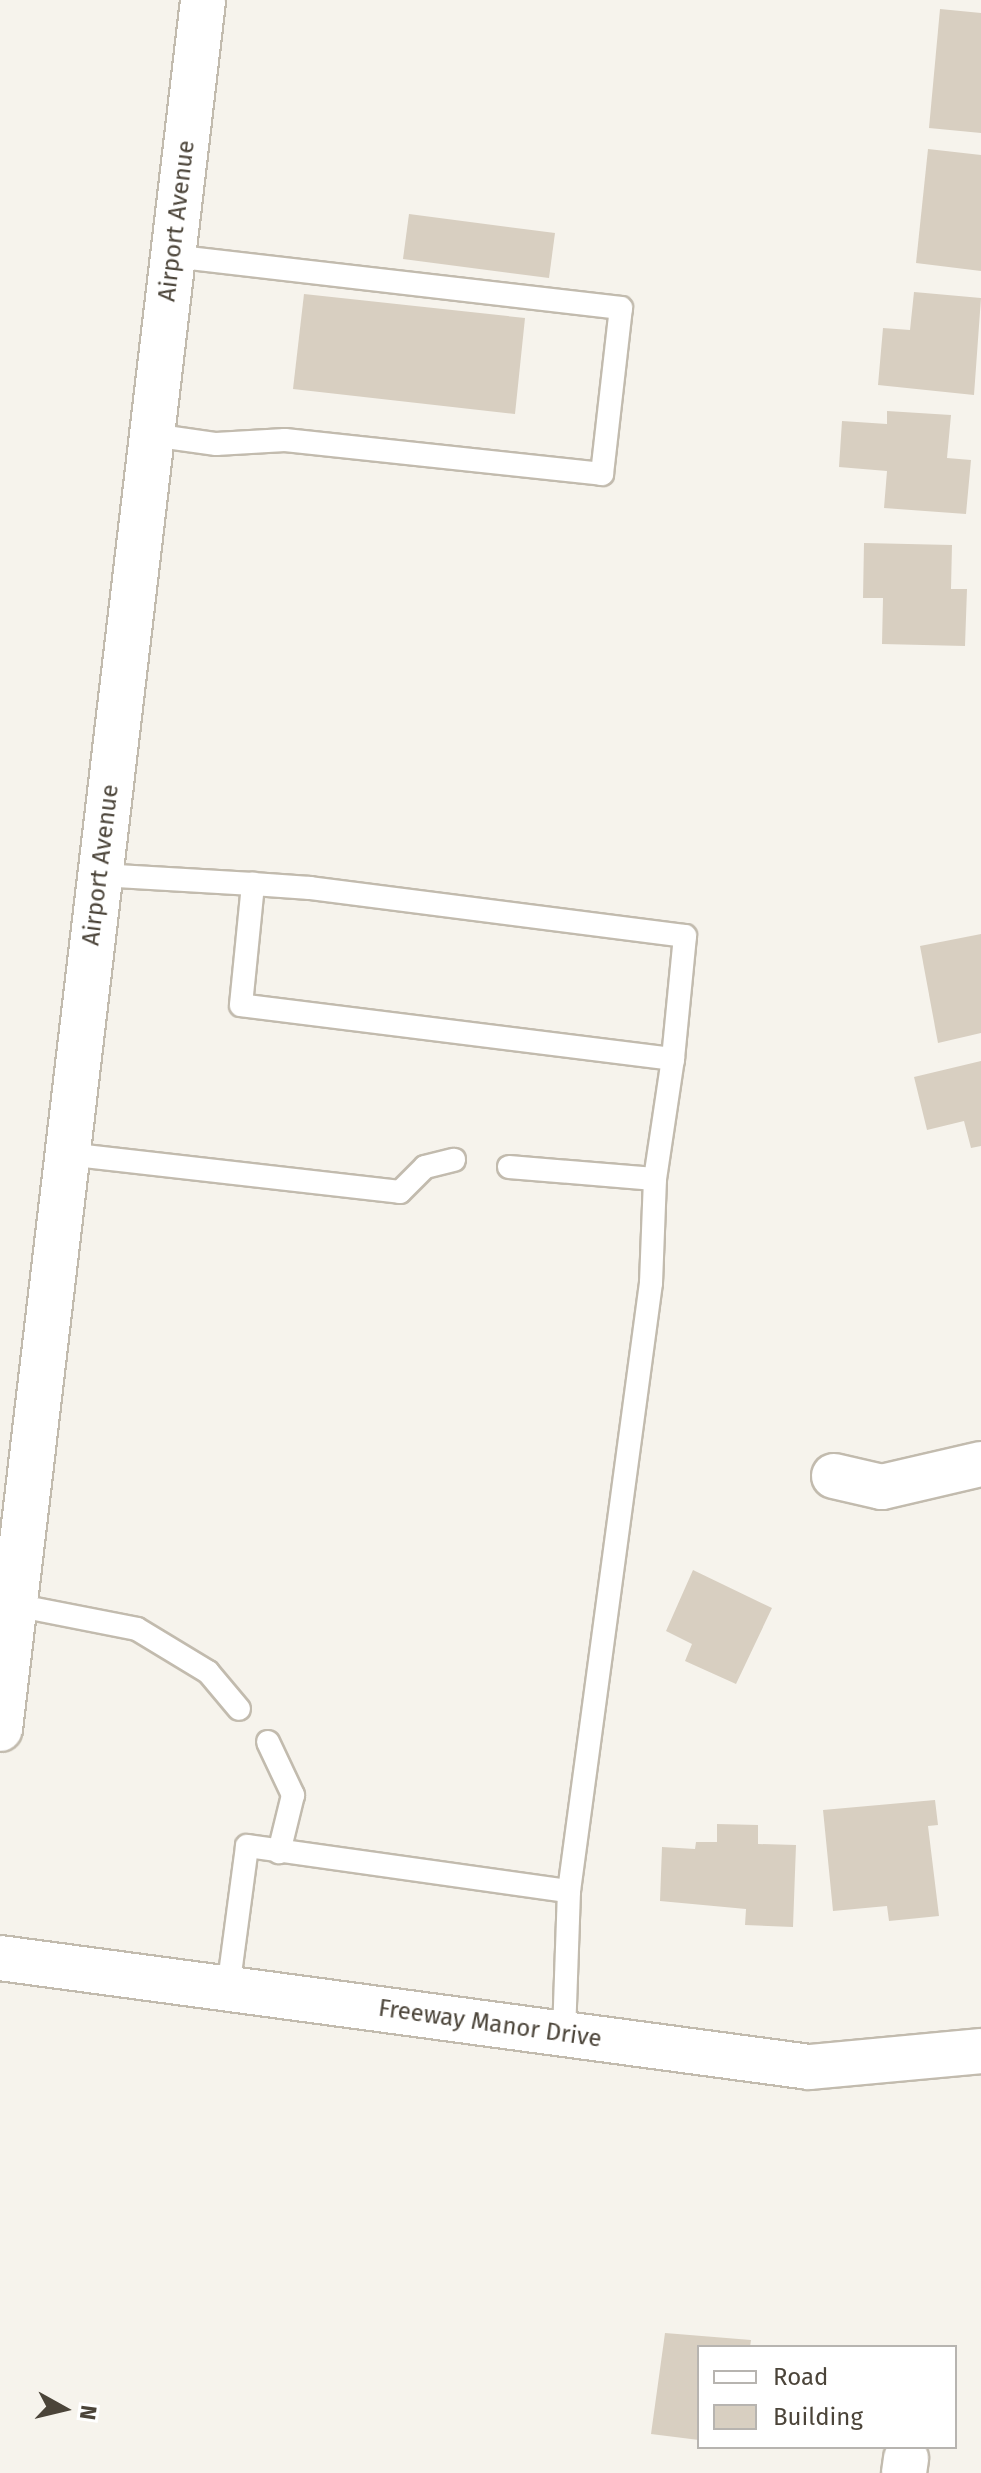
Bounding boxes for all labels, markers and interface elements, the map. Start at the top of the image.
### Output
street label: Airport Avenue [153,139,201,303]
street label: Airport Avenue [77,783,125,947]
street label: Freeway Manor Drive [377,1994,603,2054]
legend [697,2345,957,2449]
text: Road [773,2363,828,2391]
north arrow [24,2369,104,2449]
text: N [74,2403,103,2422]
text: Building [773,2403,863,2431]

